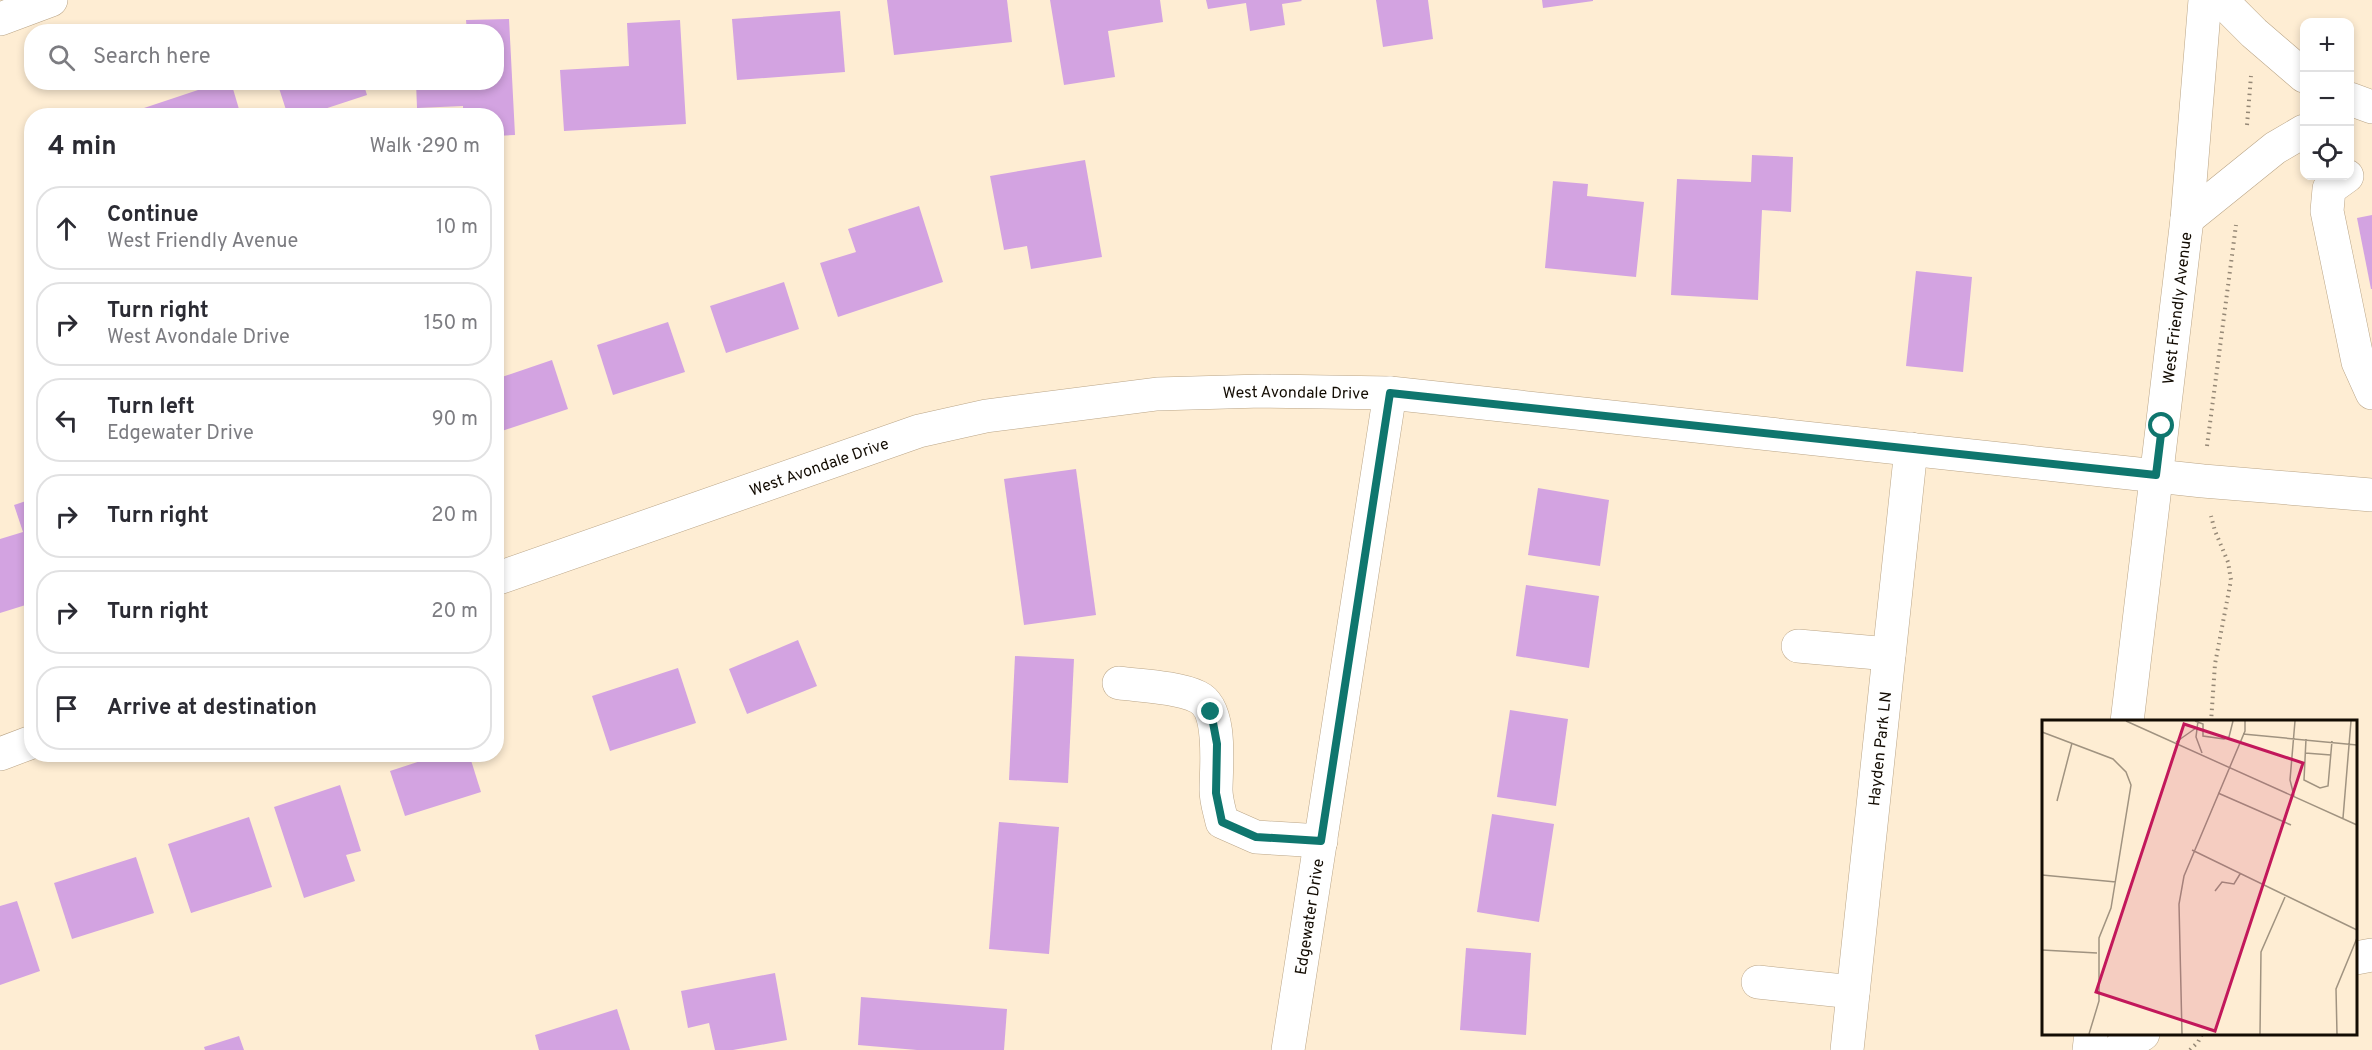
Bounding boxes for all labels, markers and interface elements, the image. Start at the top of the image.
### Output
map controls [2300,18,2354,180]
button: + [2300,18,2354,72]
search box [24,24,504,90]
icon: search [45,41,78,74]
text: Search here [93,44,211,71]
button: − [2300,72,2354,126]
button: locate [2300,126,2354,180]
text: 4 min [48,131,117,164]
text: Walk · 290 m [369,134,480,160]
text: Continue [107,202,198,229]
icon: ahead [50,212,83,245]
text: 10 m [436,215,478,241]
text: West Friendly Avenue [107,229,298,255]
street label: West Friendly Avenue [2159,231,2197,385]
text: Turn right [107,298,209,325]
icon: right [50,308,83,341]
text: 150 m [424,311,478,337]
text: West Avondale Drive [107,325,290,351]
street label: West Avondale Drive [1222,383,1369,405]
text: Turn left [107,394,195,421]
icon: left [50,404,83,437]
text: 90 m [432,407,478,433]
route start [2148,412,2174,438]
text: Edgewater Drive [107,421,254,447]
street label: West Avondale Drive [747,434,892,502]
icon: right [50,500,83,533]
text: Turn right [107,503,209,530]
text: 20 m [431,503,478,529]
icon: right [50,596,83,629]
text: Turn right [107,599,209,626]
text: 20 m [431,599,478,625]
street label: Hayden Park LN [1865,691,1897,807]
icon: arrive [50,692,83,725]
text: Arrive at destination [107,695,317,722]
route end [1197,698,1223,724]
inset map [2042,720,2357,1035]
street label: Edgewater Drive [1292,857,1330,977]

